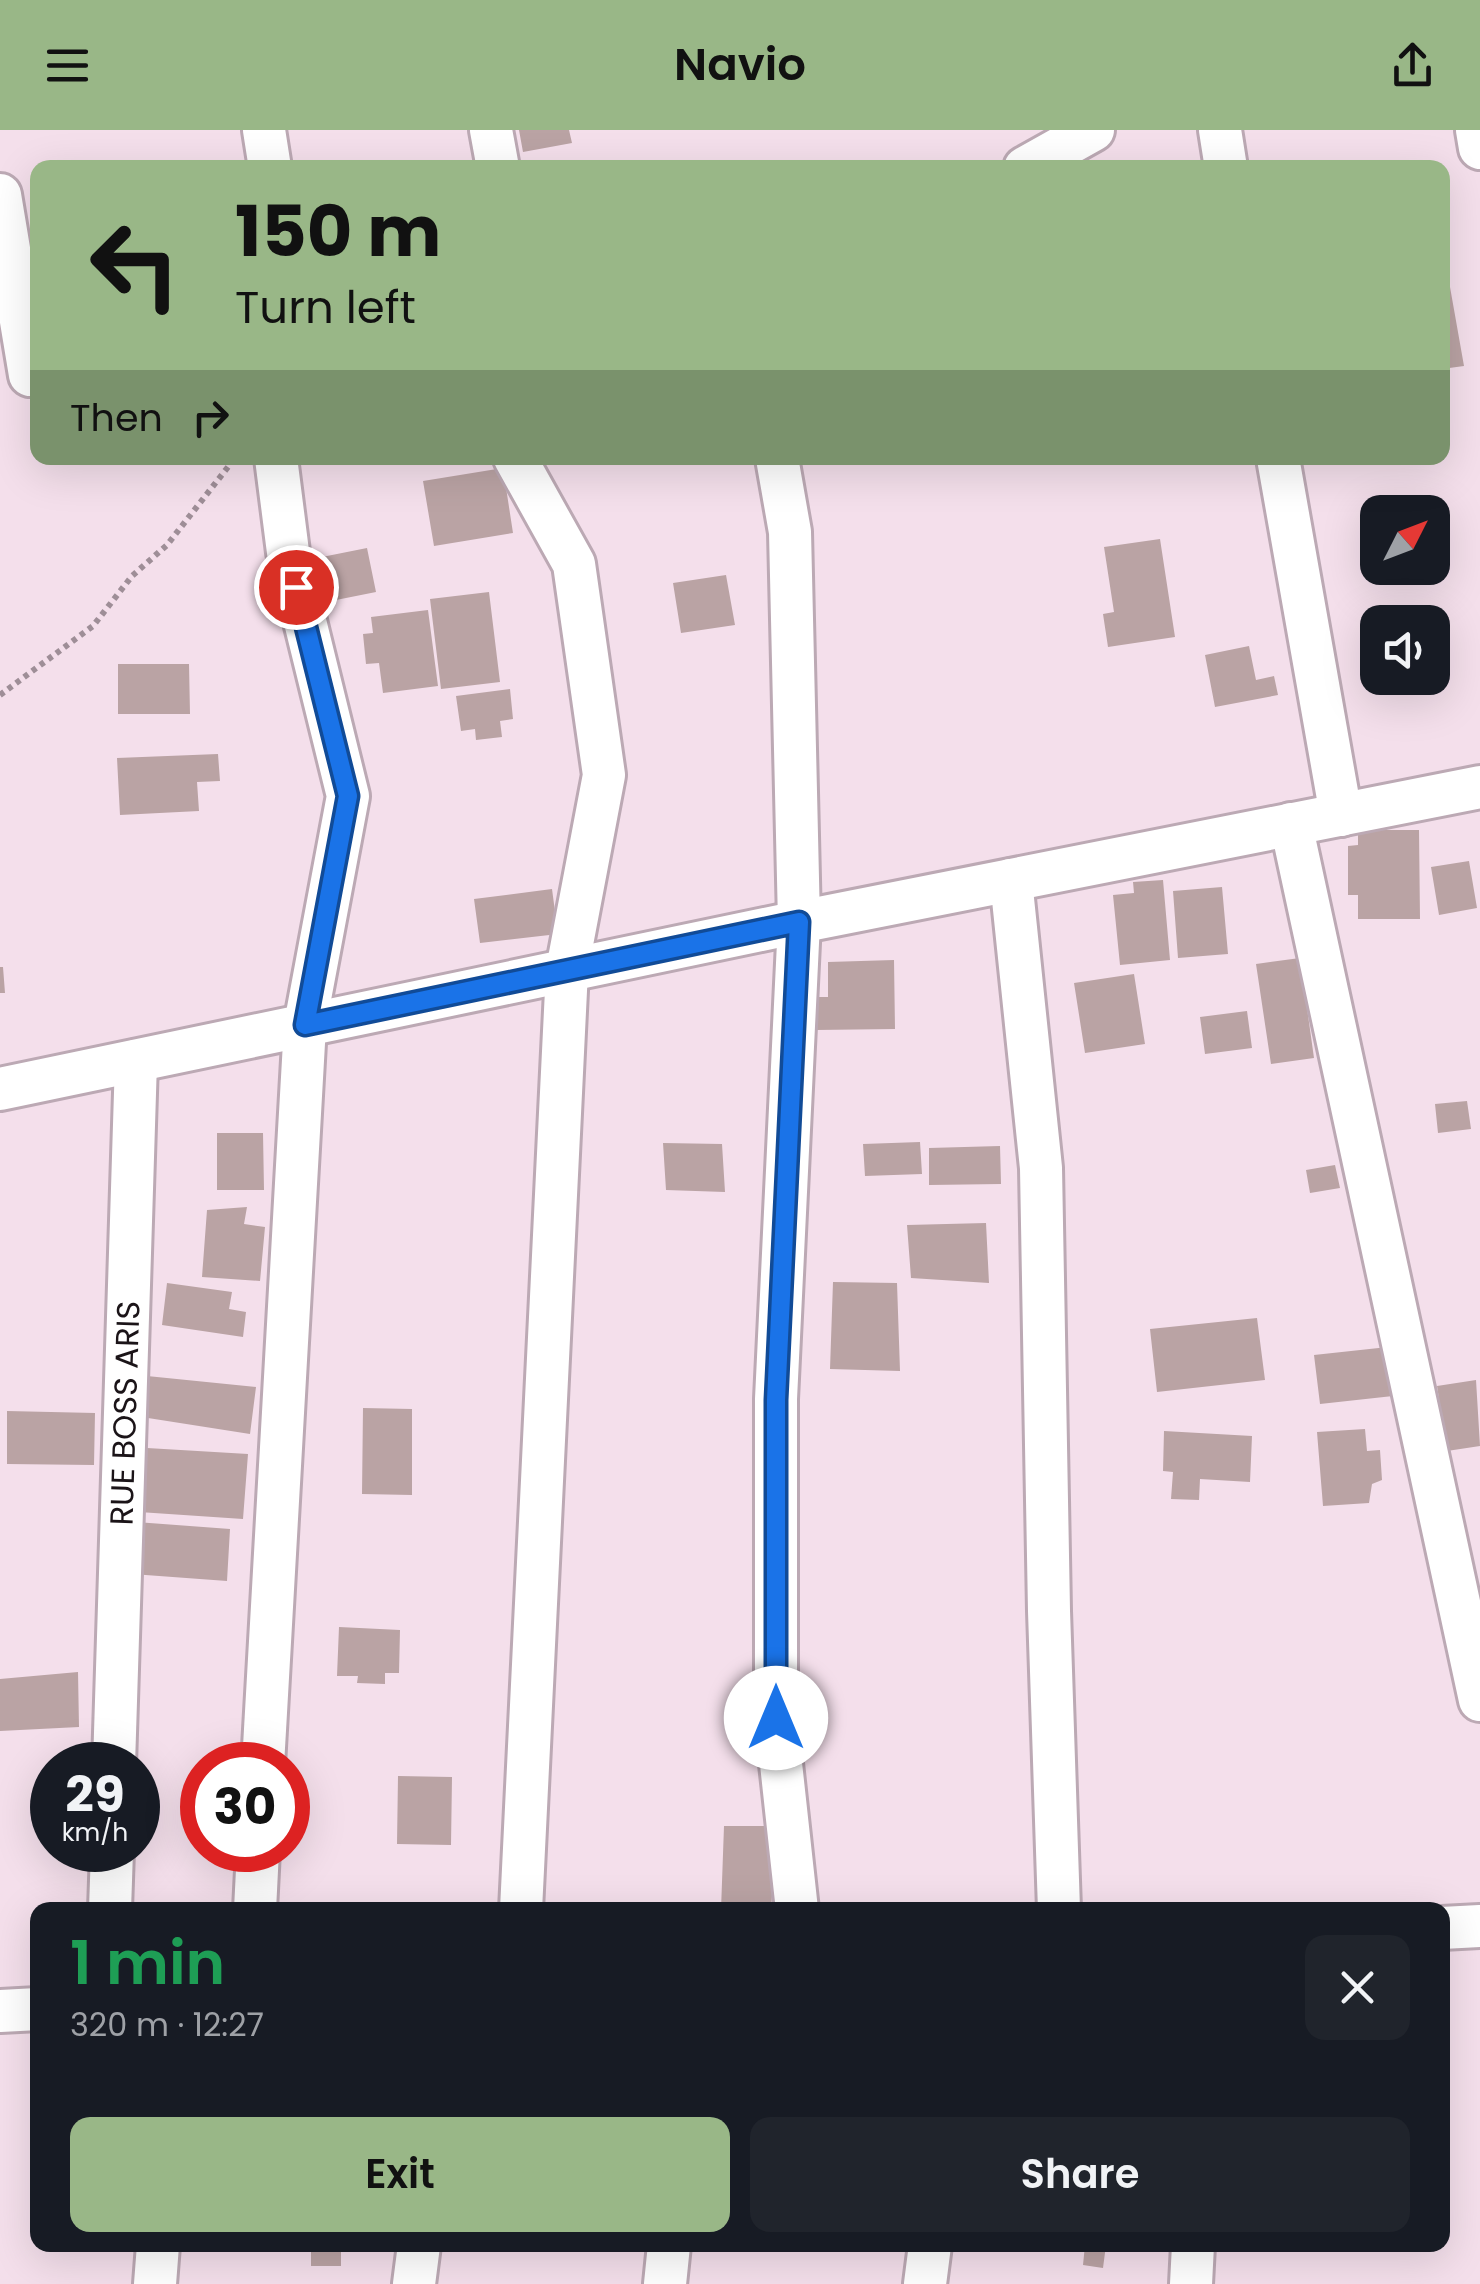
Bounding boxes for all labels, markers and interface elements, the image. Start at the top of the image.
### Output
text: Navio [674,33,806,96]
icon: menu [40,38,95,93]
icon: share [1385,38,1440,93]
text: 150 m [235,182,441,281]
icon: left [70,200,200,330]
text: Turn left [235,276,416,339]
icon: right [183,390,238,445]
text: Then [70,391,163,444]
north arrow [1360,495,1450,585]
map controls [1360,495,1450,695]
pin [254,545,339,630]
icon: arrive [269,560,324,615]
button: sound [1360,605,1450,695]
street label: RUE BOSS ARIS [98,1300,150,1526]
position arrow [724,1666,828,1770]
speed limit sign: 30 [180,1742,310,1872]
text: 29 [65,1759,125,1830]
text: km/h [62,1815,128,1850]
text: 1 min [70,1921,225,2005]
button: close [1305,1935,1410,2040]
text: 320 m · 12:27 [70,2002,264,2047]
button: Exit [70,2117,730,2232]
button: Share [750,2117,1410,2232]

